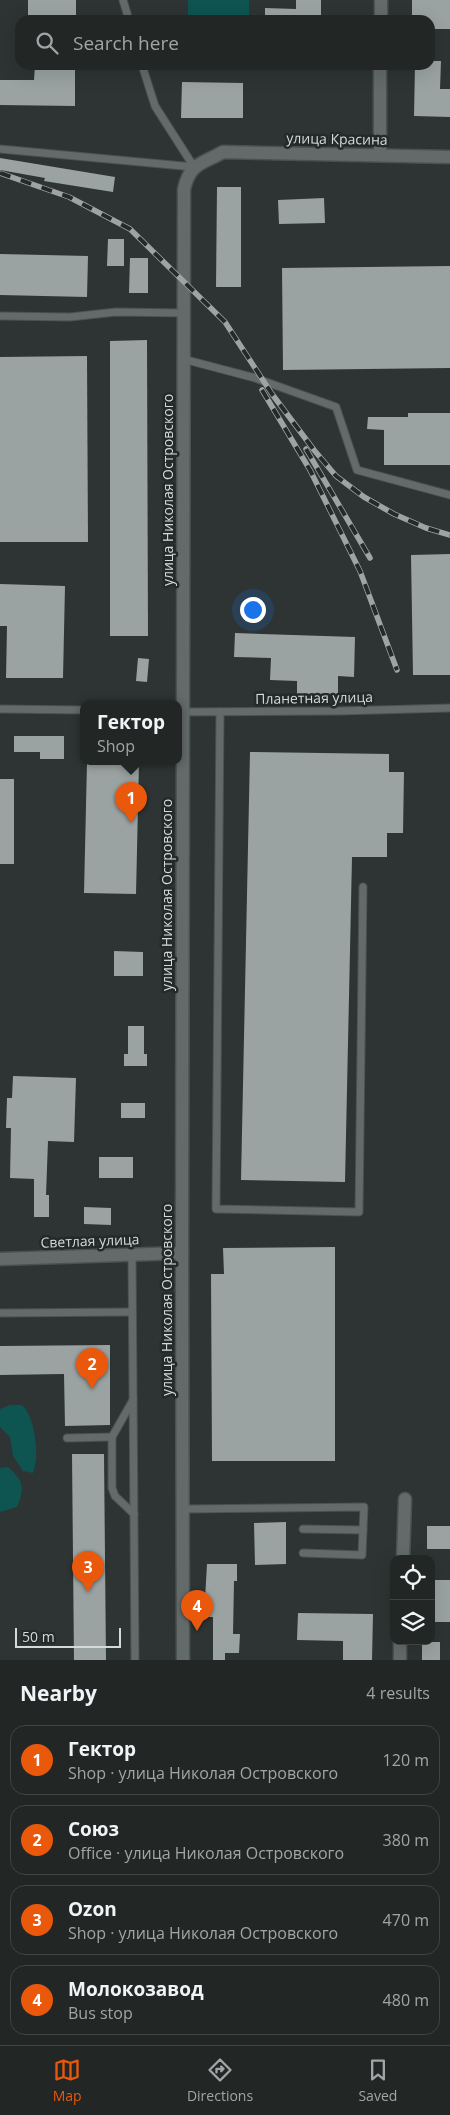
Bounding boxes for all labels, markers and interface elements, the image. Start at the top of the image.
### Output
search box [15,15,435,70]
icon: search [33,29,61,57]
text: Search here [73,30,179,56]
street label: улица Красина [286,128,388,149]
street label: улица Николая Островского [158,394,177,586]
your location [240,597,266,623]
street label: Планетная улица [255,687,373,708]
popup [80,700,182,765]
text: Гектор [97,709,165,735]
text: Shop [97,735,135,757]
pin: 1 [115,782,147,823]
street label: улица Николая Островского [157,799,176,991]
street label: улица Николая Островского [157,1204,176,1396]
street label: Светлая улица [40,1229,140,1252]
pin: 2 [76,1348,108,1389]
pin: 3 [72,1551,104,1592]
map controls [390,1555,435,1645]
button: locate [390,1555,435,1600]
pin: 4 [181,1590,213,1631]
button: layers [390,1600,435,1645]
scale bar [15,1625,121,1648]
text: 50 m [22,1627,55,1646]
text: Nearby [20,1679,97,1707]
text: 4 results [366,1682,430,1704]
text: Гектор [68,1736,136,1762]
text: 1 [32,1749,42,1771]
text: 120 m [383,1749,429,1771]
text: Shop · улица Николая Островского [68,1762,338,1784]
text: Союз [68,1816,119,1842]
text: 2 [32,1829,42,1851]
text: 380 m [383,1829,429,1851]
text: Office · улица Николая Островского [68,1842,344,1864]
text: Ozon [68,1896,117,1922]
text: 3 [32,1909,42,1931]
text: 470 m [383,1909,429,1931]
text: Shop · улица Николая Островского [68,1922,338,1944]
text: Молокозавод [68,1976,204,2002]
text: 4 [32,1989,42,2011]
text: 480 m [383,1989,429,2011]
text: Bus stop [68,2002,133,2024]
tab: Map [53,2056,82,2105]
tab: Directions [187,2056,253,2105]
tab: Saved [358,2056,397,2105]

